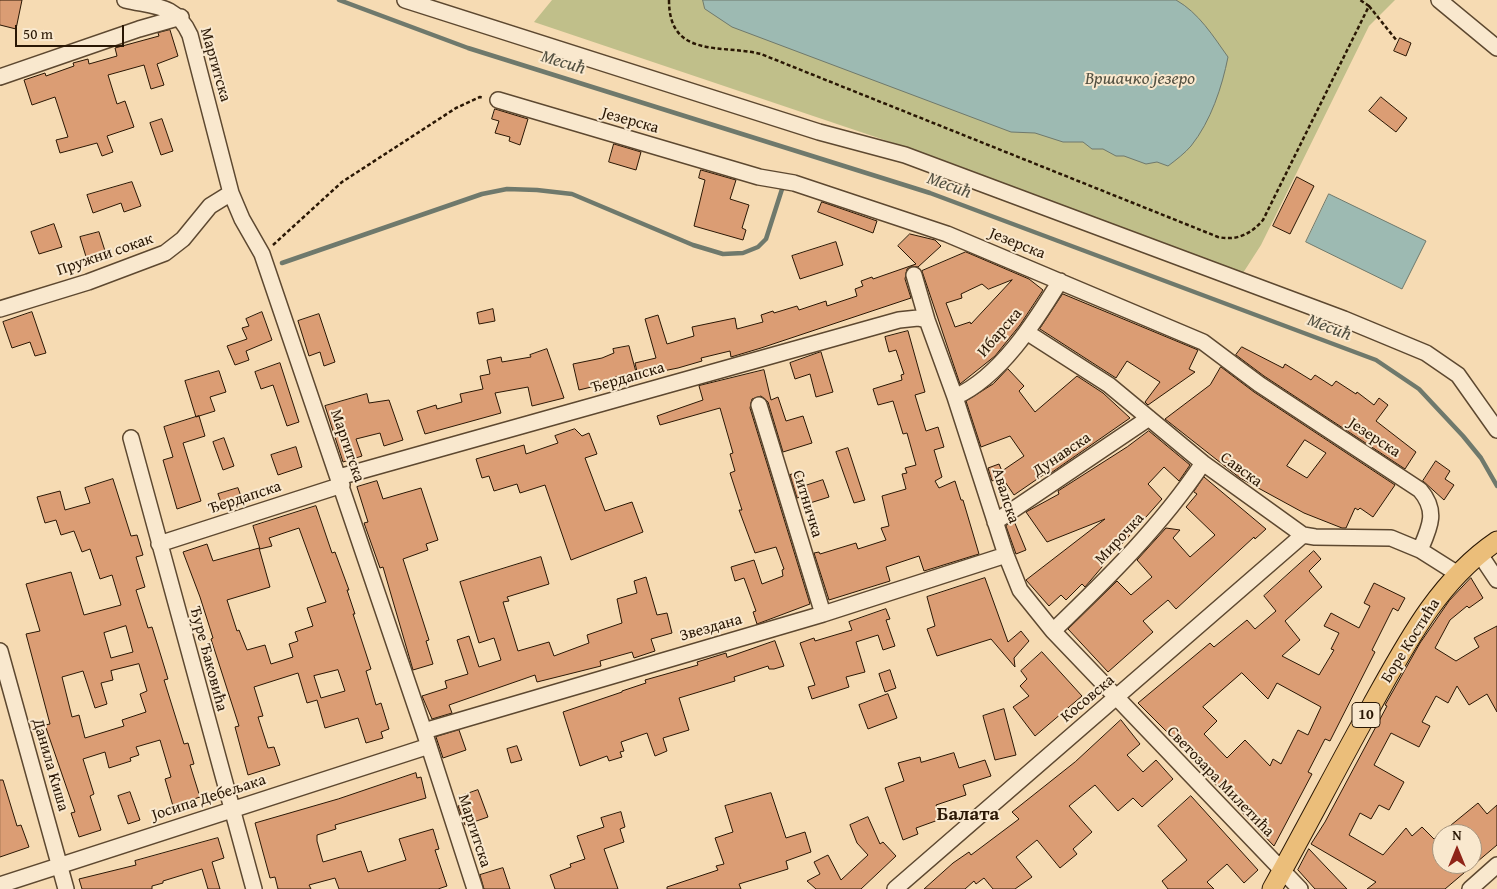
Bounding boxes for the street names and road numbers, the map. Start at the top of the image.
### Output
street label: Маргитска [195,26,235,104]
street label: Језерска [599,104,661,138]
street label: Језерска [986,224,1048,264]
street label: Пружни сокак [54,230,156,280]
street label: Ибарска [974,305,1026,361]
street label: Ђердапска [589,358,667,398]
street label: Маргитска [326,407,368,485]
street label: Језерска [1344,414,1404,462]
street label: Дунавска [1029,429,1095,481]
street label: Савска [1216,448,1266,492]
street label: Авалска [987,466,1023,526]
street label: Ситничка [788,468,826,540]
street label: Ђердапска [206,477,284,519]
street label: Мирочка [1091,509,1149,569]
street label: Боре Костића [1377,595,1445,687]
street label: Ђуре Ђаковића [185,605,231,713]
street label: Звездана [678,610,744,646]
street label: Косовска [1057,671,1119,727]
road number: 10 [1352,702,1380,728]
street label: Данила Киша [28,716,72,814]
street label: Светозара Милетића [1162,723,1278,841]
street label: Јосипа Дебељака [150,771,268,825]
street label: Маргитска [453,792,495,870]

